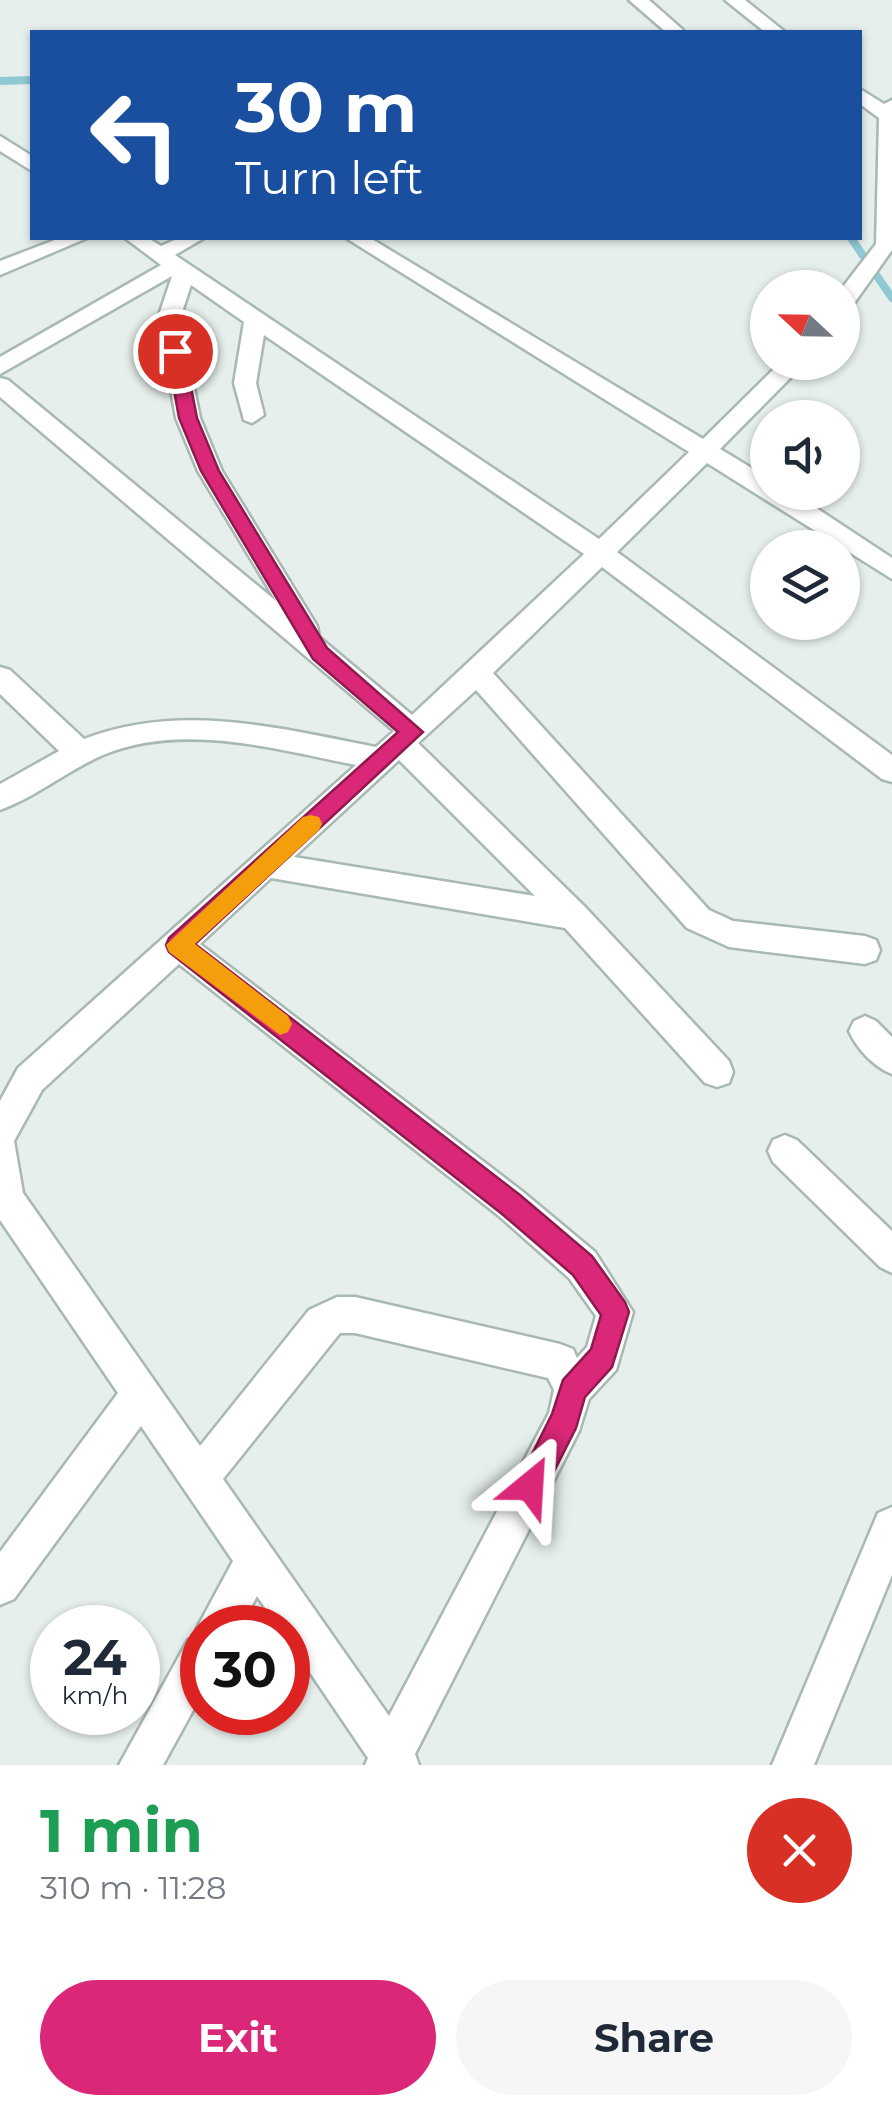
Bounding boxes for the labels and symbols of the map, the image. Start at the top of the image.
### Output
north arrow [750,270,860,380]
pin [133,309,218,394]
position arrow [478,1434,582,1538]
speed limit sign: 30 [180,1605,310,1735]

